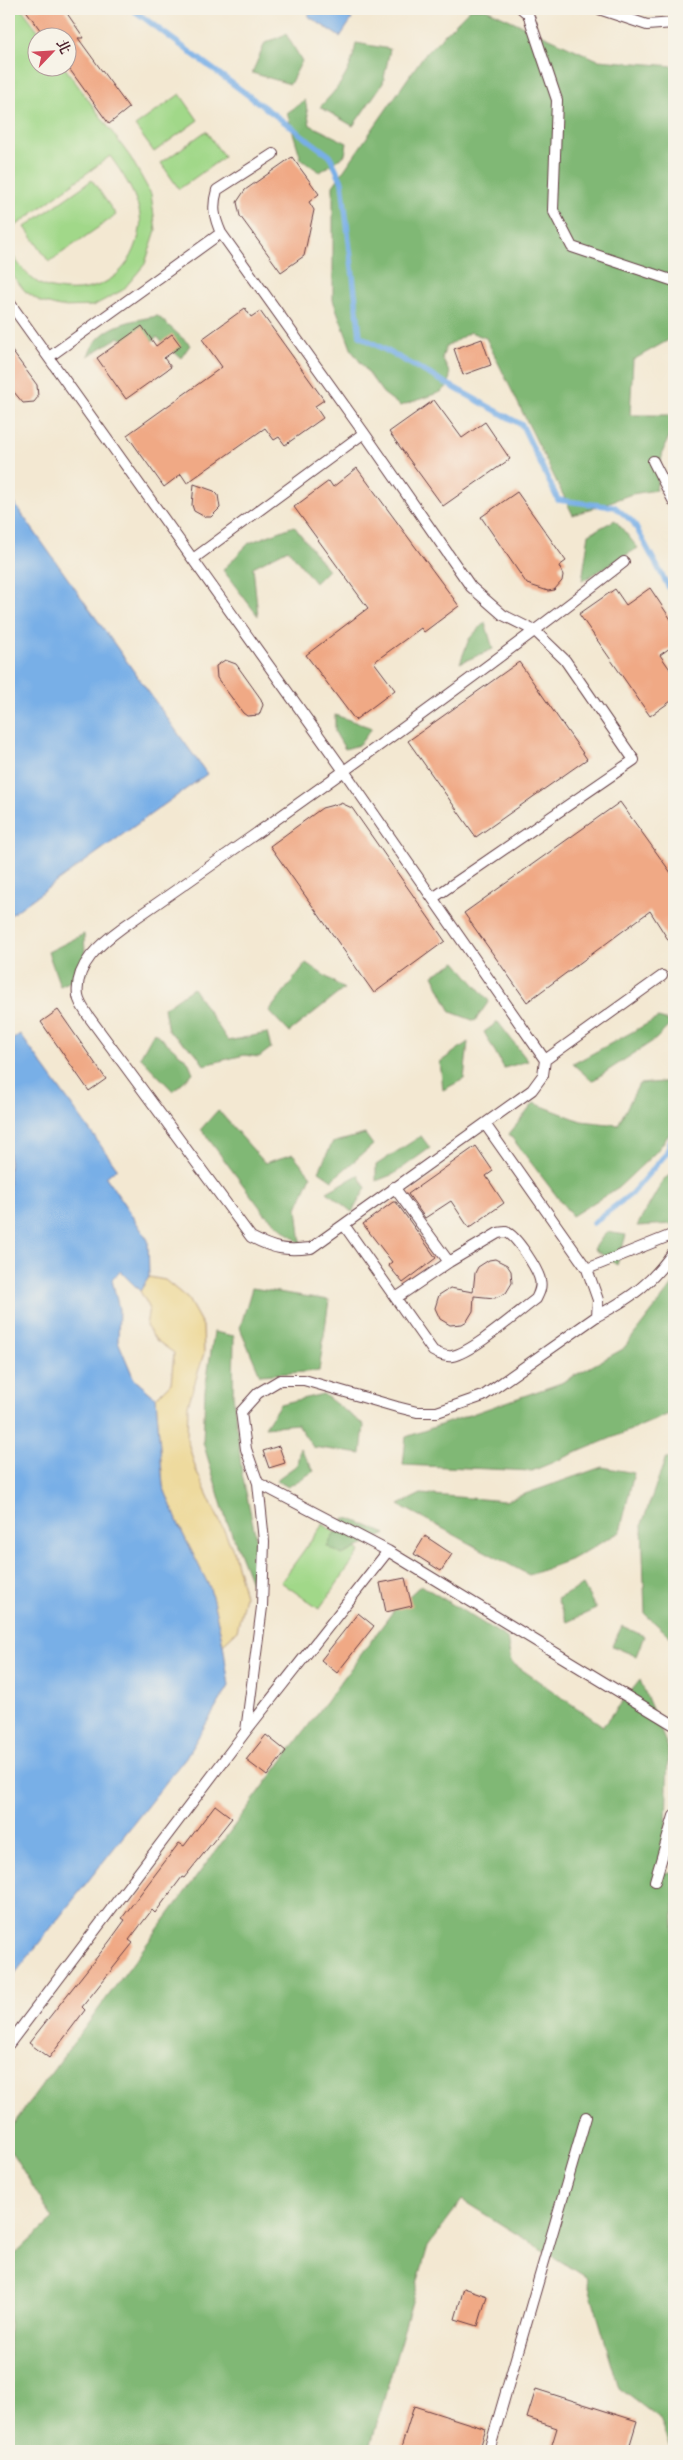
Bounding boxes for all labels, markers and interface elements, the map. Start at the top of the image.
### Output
north arrow [28,28,78,78]
text: 北 [53,36,75,57]

